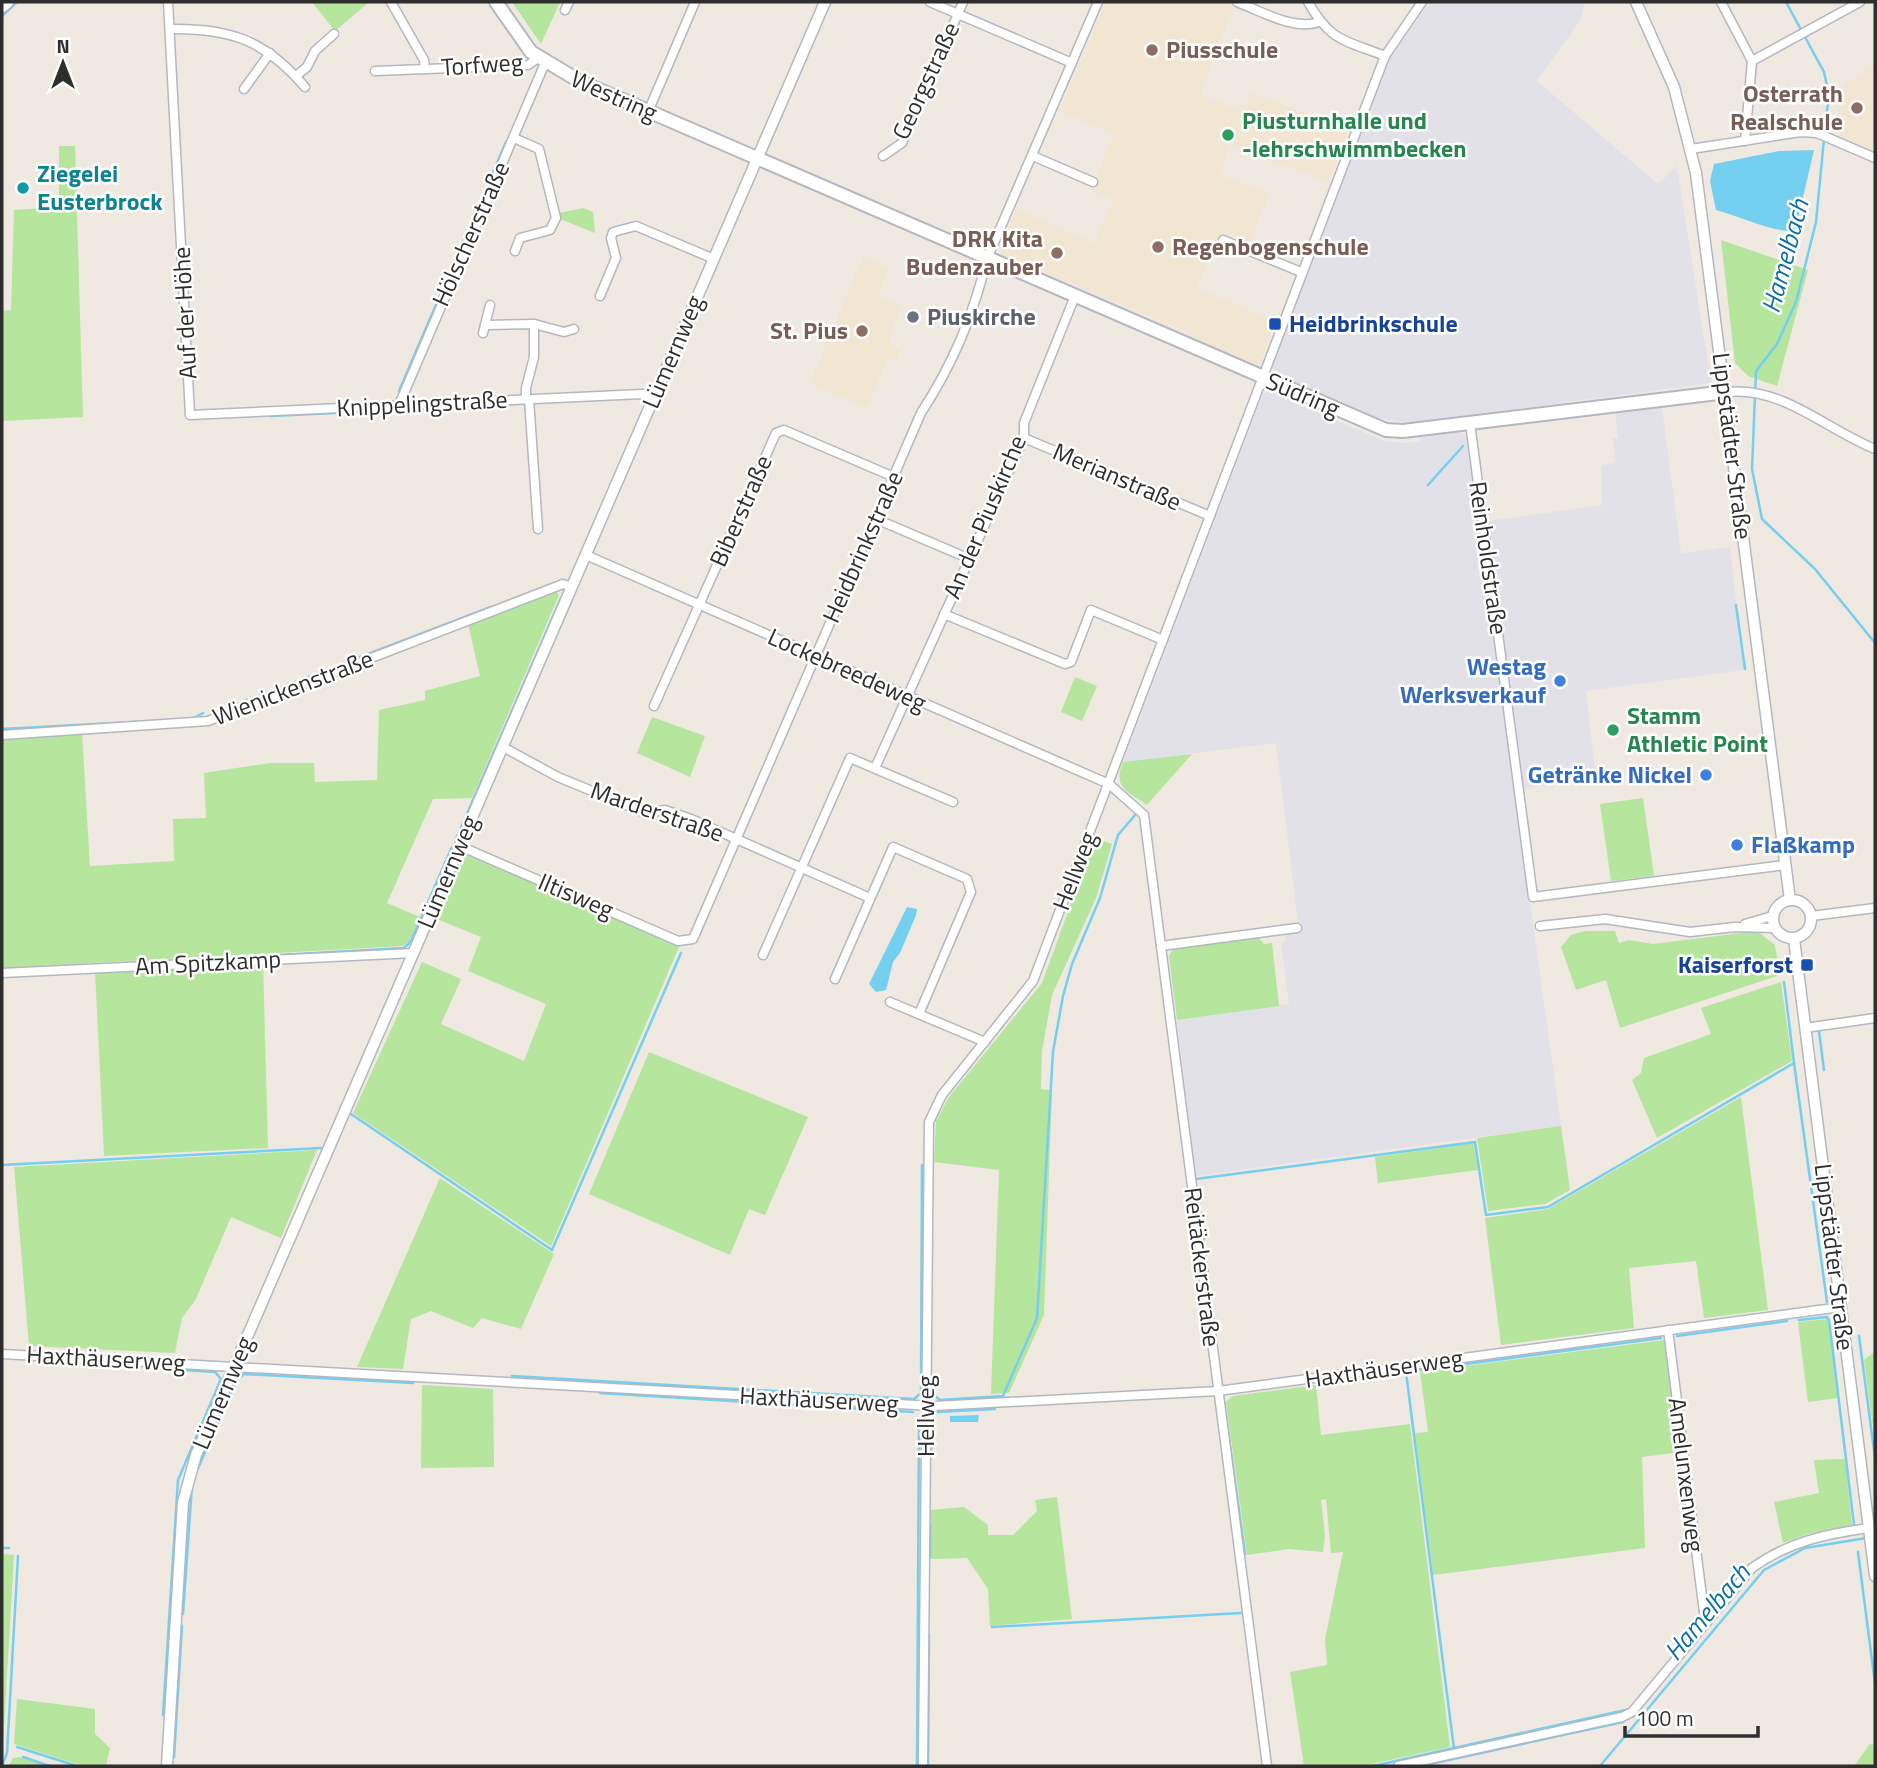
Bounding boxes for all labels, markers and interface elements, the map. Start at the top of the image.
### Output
street label: Georgstraße [882,16,968,145]
north arrow [28,28,98,98]
text: N [56,31,70,60]
place label: Piusschule [1166,31,1278,67]
marker: Piusschule [1144,42,1160,58]
street label: Torfweg [440,43,524,85]
street label: Westring [565,60,663,130]
place label: Osterrath Realschule [1730,75,1843,139]
marker: Osterrath Realschule [1849,100,1865,116]
place label: Piusturnhalle und -lehrschwimmbecken [1242,102,1467,166]
marker: Piusturnhalle und -lehrschwimmbecken [1220,127,1236,143]
place label: Ziegelei Eusterbrock [37,155,163,219]
street label: Hölscherstraße [422,155,518,312]
marker: Ziegelei Eusterbrock [15,180,31,196]
water label: Hamelbach [1751,194,1819,317]
place label: DRK Kita Budenzauber [906,220,1043,284]
place label: Regenbogenschule [1172,228,1369,264]
marker: Regenbogenschule [1150,239,1166,255]
marker: DRK Kita Budenzauber [1049,245,1065,261]
street label: Auf der Höhe [163,246,205,380]
street label: Lümernweg [632,289,712,414]
place label: Piuskirche [927,298,1036,334]
place label: Heidbrinkschule [1289,305,1458,341]
marker: Piuskirche [905,309,921,325]
place label: St. Pius [770,312,848,348]
marker: Heidbrinkschule [1267,316,1283,332]
marker: St. Pius [854,323,870,339]
street label: Lippstädter Straße [1704,350,1762,541]
street label: Südring [1261,362,1346,426]
street label: Knippelingstraße [336,381,508,425]
street label: An der Piuskirche [933,429,1035,604]
street label: Merianstraße [1048,433,1187,519]
street label: Biberstraße [699,449,781,572]
street label: Heidbrinkstraße [813,465,912,628]
street label: Reinholdstraße [1460,479,1518,637]
street label: Lockebreedeweg [762,618,932,720]
street label: Wienickenstraße [207,640,378,734]
place label: Westag Werksverkauf [1400,648,1546,712]
marker: Westag Werksverkauf [1552,673,1568,689]
place label: Stamm Athletic Point [1627,697,1768,761]
marker: Stamm Athletic Point [1605,722,1621,738]
place label: Getränke Nickel [1528,756,1692,792]
marker: Getränke Nickel [1698,767,1714,783]
street label: Marderstraße [586,771,729,851]
street label: Lümernweg [407,809,487,934]
street label: Hellweg [1043,826,1106,915]
place label: Flaßkamp [1751,826,1855,862]
marker: Flaßkamp [1729,837,1745,853]
street label: Iltisweg [533,863,620,927]
street label: Am Spitzkamp [134,940,282,984]
place label: Kaiserforst [1678,946,1793,982]
marker: Kaiserforst [1799,957,1815,973]
street label: Lippstädter Straße [1806,1161,1864,1352]
street label: Reitäckerstraße [1175,1185,1231,1349]
street label: Lümernweg [182,1330,262,1455]
street label: Haxthäuserweg [26,1336,187,1380]
street label: Haxthäuserweg [1302,1339,1465,1397]
street label: Hellweg [907,1375,943,1457]
street label: Haxthäuserweg [739,1377,900,1421]
street label: Amelunxenweg [1660,1395,1714,1554]
water label: Hamelbach [1654,1554,1760,1669]
scale bar [1625,1694,1758,1738]
text: 100 m [1636,1702,1693,1734]

